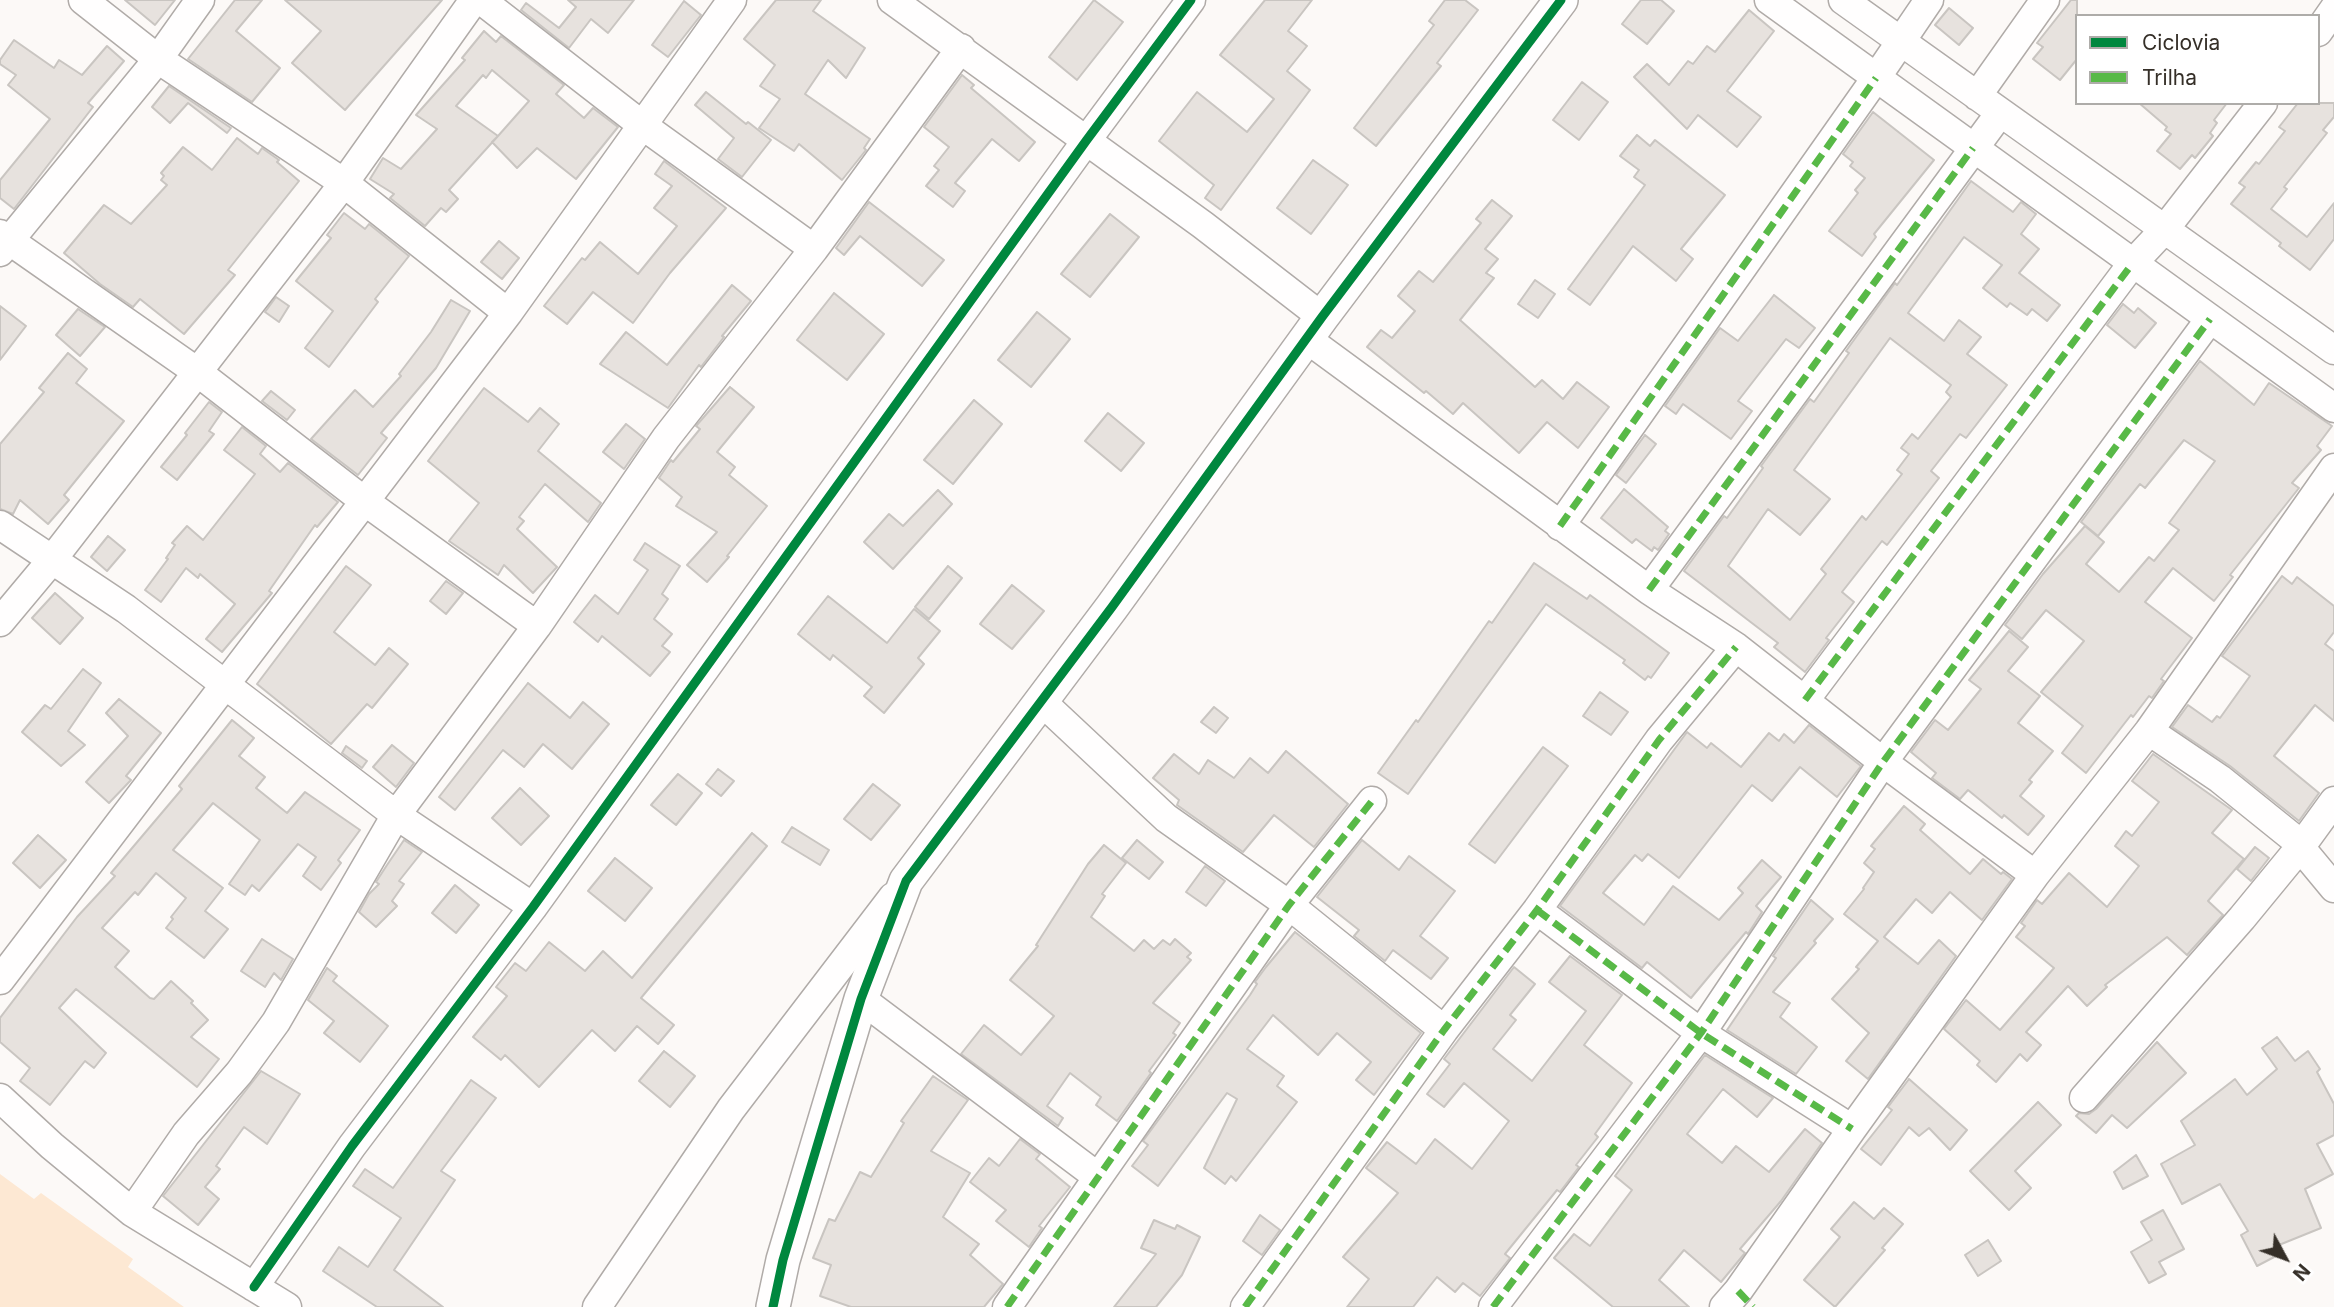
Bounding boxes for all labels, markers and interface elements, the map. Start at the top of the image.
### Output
legend [2075,14,2320,105]
text: Ciclovia [2142,30,2220,55]
text: Trilha [2142,65,2197,90]
north arrow [2250,1223,2320,1293]
text: N [2288,1259,2315,1285]

